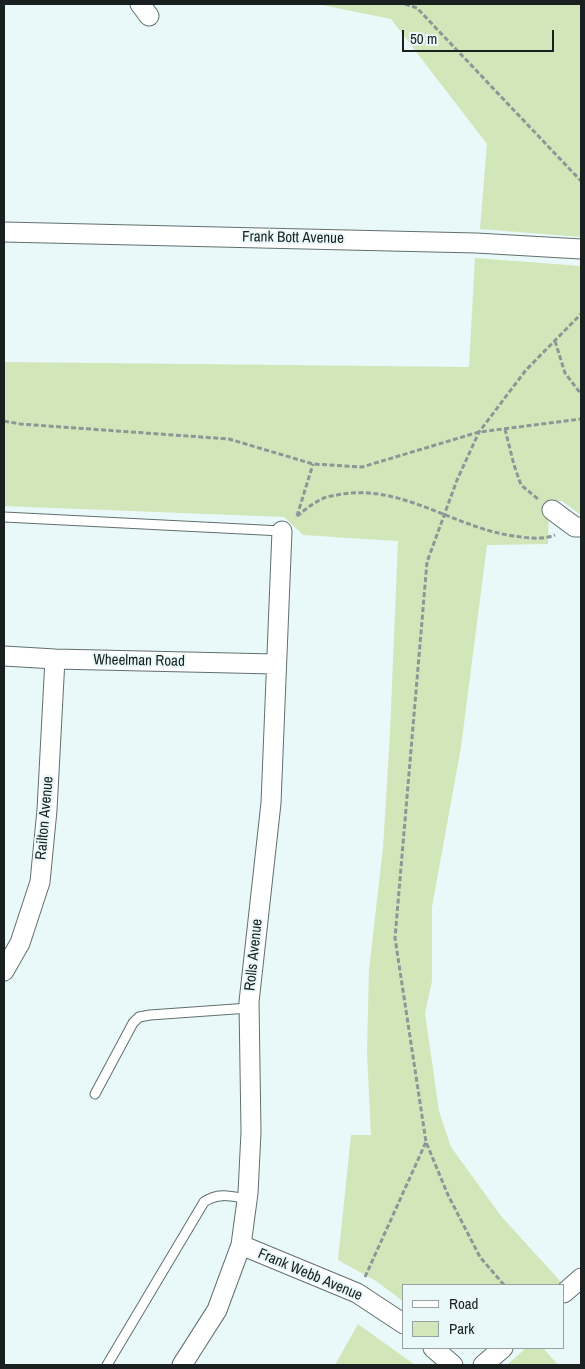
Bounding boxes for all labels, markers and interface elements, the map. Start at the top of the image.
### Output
scale bar [405,20,558,52]
text: 50 m [410,28,437,49]
street label: Frank Bott Avenue [242,228,344,248]
street label: Wheelman Road [93,651,185,671]
street label: Railton Avenue [32,775,58,861]
street label: Rolls Avenue [241,918,267,992]
street label: Frank Webb Avenue [255,1245,365,1305]
legend [402,1284,565,1349]
text: Road [449,1293,478,1314]
text: Park [449,1318,474,1339]

